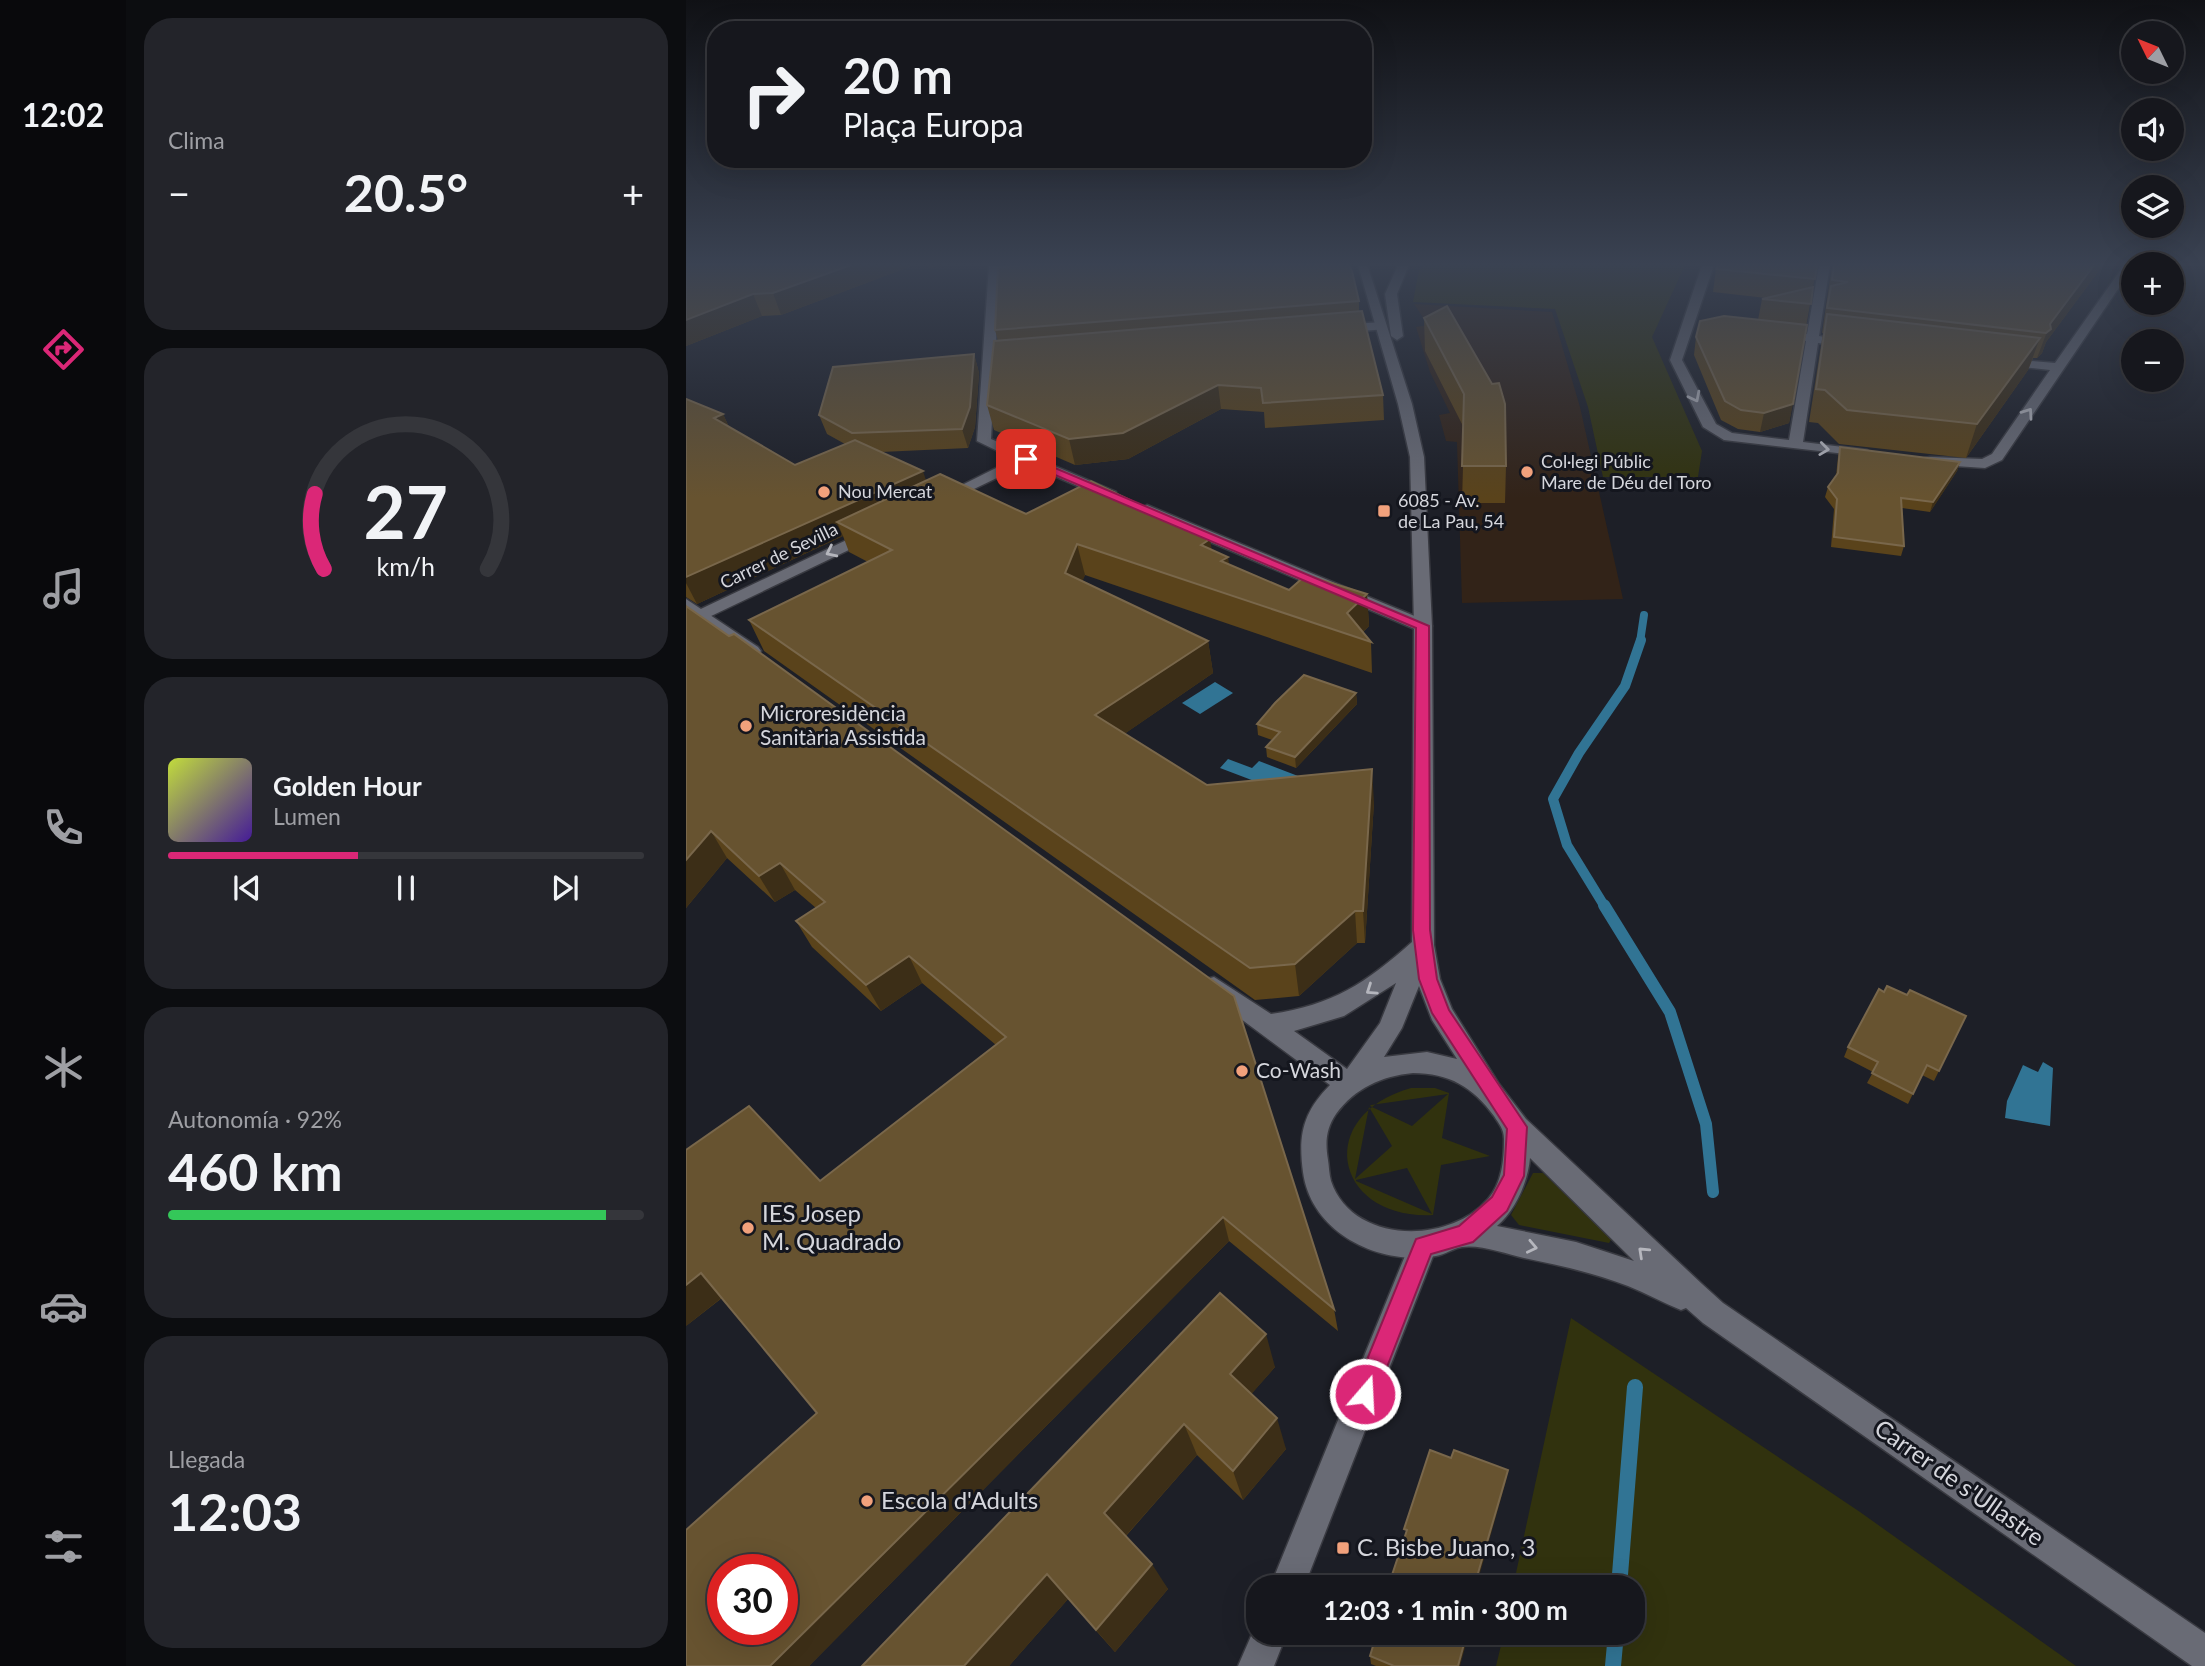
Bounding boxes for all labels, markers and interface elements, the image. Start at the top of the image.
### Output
north arrow [2121,21,2184,84]
map controls [2121,21,2184,392]
text: 20 m [843,46,953,104]
icon: right [728,49,819,140]
text: 12:02 [22,95,104,134]
button: sound [2121,98,2184,161]
text: Plaça Europa [843,105,1024,144]
text: Clima [168,126,225,154]
text: 20.5° [344,161,468,223]
text: − [168,170,190,216]
text: + [622,170,644,216]
button: layers [2121,175,2184,238]
button: + [2121,252,2184,315]
icon: directions [39,325,88,374]
button: − [2121,329,2184,392]
one-way arrow [1686,390,1700,402]
one-way arrow [2020,408,2032,421]
pin [996,429,1056,489]
icon: arrive [1007,440,1045,478]
one-way arrow [1818,441,1830,456]
place label: Col·legi Públic Mare de Déu del Toro [1541,450,1712,493]
marker: Col·legi Públic Mare de Déu del Toro [1519,464,1535,480]
text: 27 [364,468,448,556]
place label: Nou Mercat [838,480,933,502]
marker: Nou Mercat [816,484,832,500]
place label: 6085 - Av. de La Pau, 54 [1398,489,1504,532]
marker: 6085 - Av. de La Pau, 54 [1376,503,1392,519]
street label: Carrer de Sevilla [716,517,841,593]
one-way arrow [826,544,838,558]
text: km/h [377,551,435,581]
icon: music [39,564,88,613]
place label: Microresidència Sanitària Assistida [760,700,926,749]
marker: Microresidència Sanitària Assistida [738,718,754,734]
text: Golden Hour [273,770,422,802]
text: Lumen [273,802,341,830]
icon: phone [39,803,88,852]
icon: previous [228,869,266,907]
icon: pause [387,869,425,907]
icon: next [546,869,584,907]
one-way arrow [1366,982,1379,994]
icon: climate [39,1043,88,1092]
place label: Co-Wash [1256,1057,1341,1082]
marker: Co-Wash [1234,1063,1250,1079]
text: Autonomía · 92% [168,1105,342,1133]
text: 460 km [168,1140,342,1202]
place label: IES Josep M. Quadrado [762,1198,901,1255]
marker: IES Josep M. Quadrado [740,1220,756,1236]
one-way arrow [1526,1238,1538,1253]
one-way arrow [1638,1248,1651,1260]
icon: car [39,1282,88,1331]
position arrow [1328,1357,1402,1431]
street label: Carrer de s'Ullastre [1870,1413,2050,1551]
text: Llegada [168,1445,245,1473]
text: 12:03 [168,1480,302,1542]
place label: Escola d'Adults [881,1485,1038,1514]
marker: Escola d'Adults [859,1493,875,1509]
icon: filters [39,1522,88,1571]
place label: C. Bisbe Juano, 3 [1357,1532,1535,1561]
marker: C. Bisbe Juano, 3 [1335,1540,1351,1556]
speed limit sign: 30 [707,1554,798,1645]
text: 12:03 · 1 min · 300 m [1323,1594,1568,1626]

